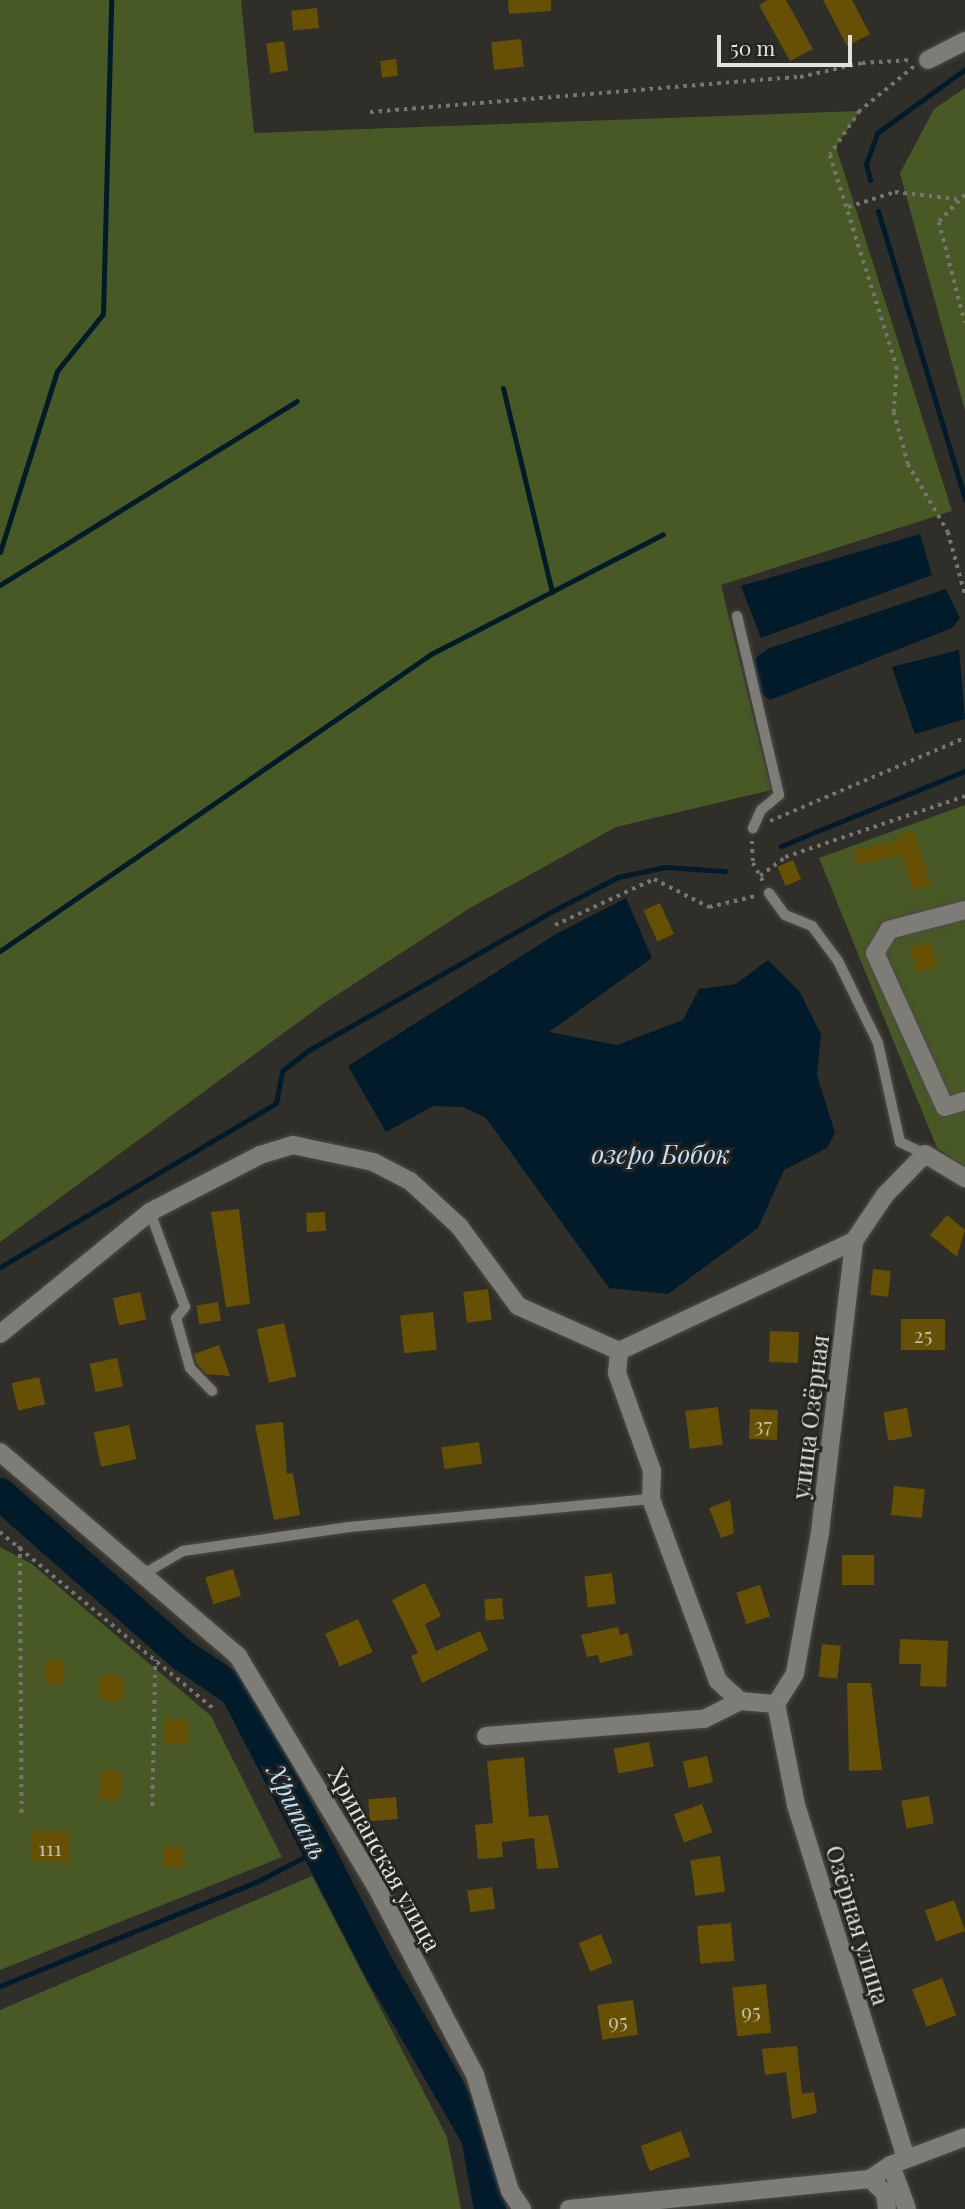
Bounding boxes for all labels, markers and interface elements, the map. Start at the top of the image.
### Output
scale bar [720,21,855,65]
text: 50 m [730,33,775,61]
water label: озеро Бобок [592,1138,730,1170]
house number: 25 [914,1321,932,1347]
street label: улица Озёрная [786,1333,834,1501]
house number: 37 [754,1411,772,1437]
water label: Хрипань [261,1759,335,1865]
street label: Хрипанская улица [322,1762,448,1956]
house number: 111 [38,1834,62,1860]
street label: Озёрная улица [820,1842,896,2008]
house number: 95 [741,1997,761,2023]
house number: 95 [608,2007,628,2033]

